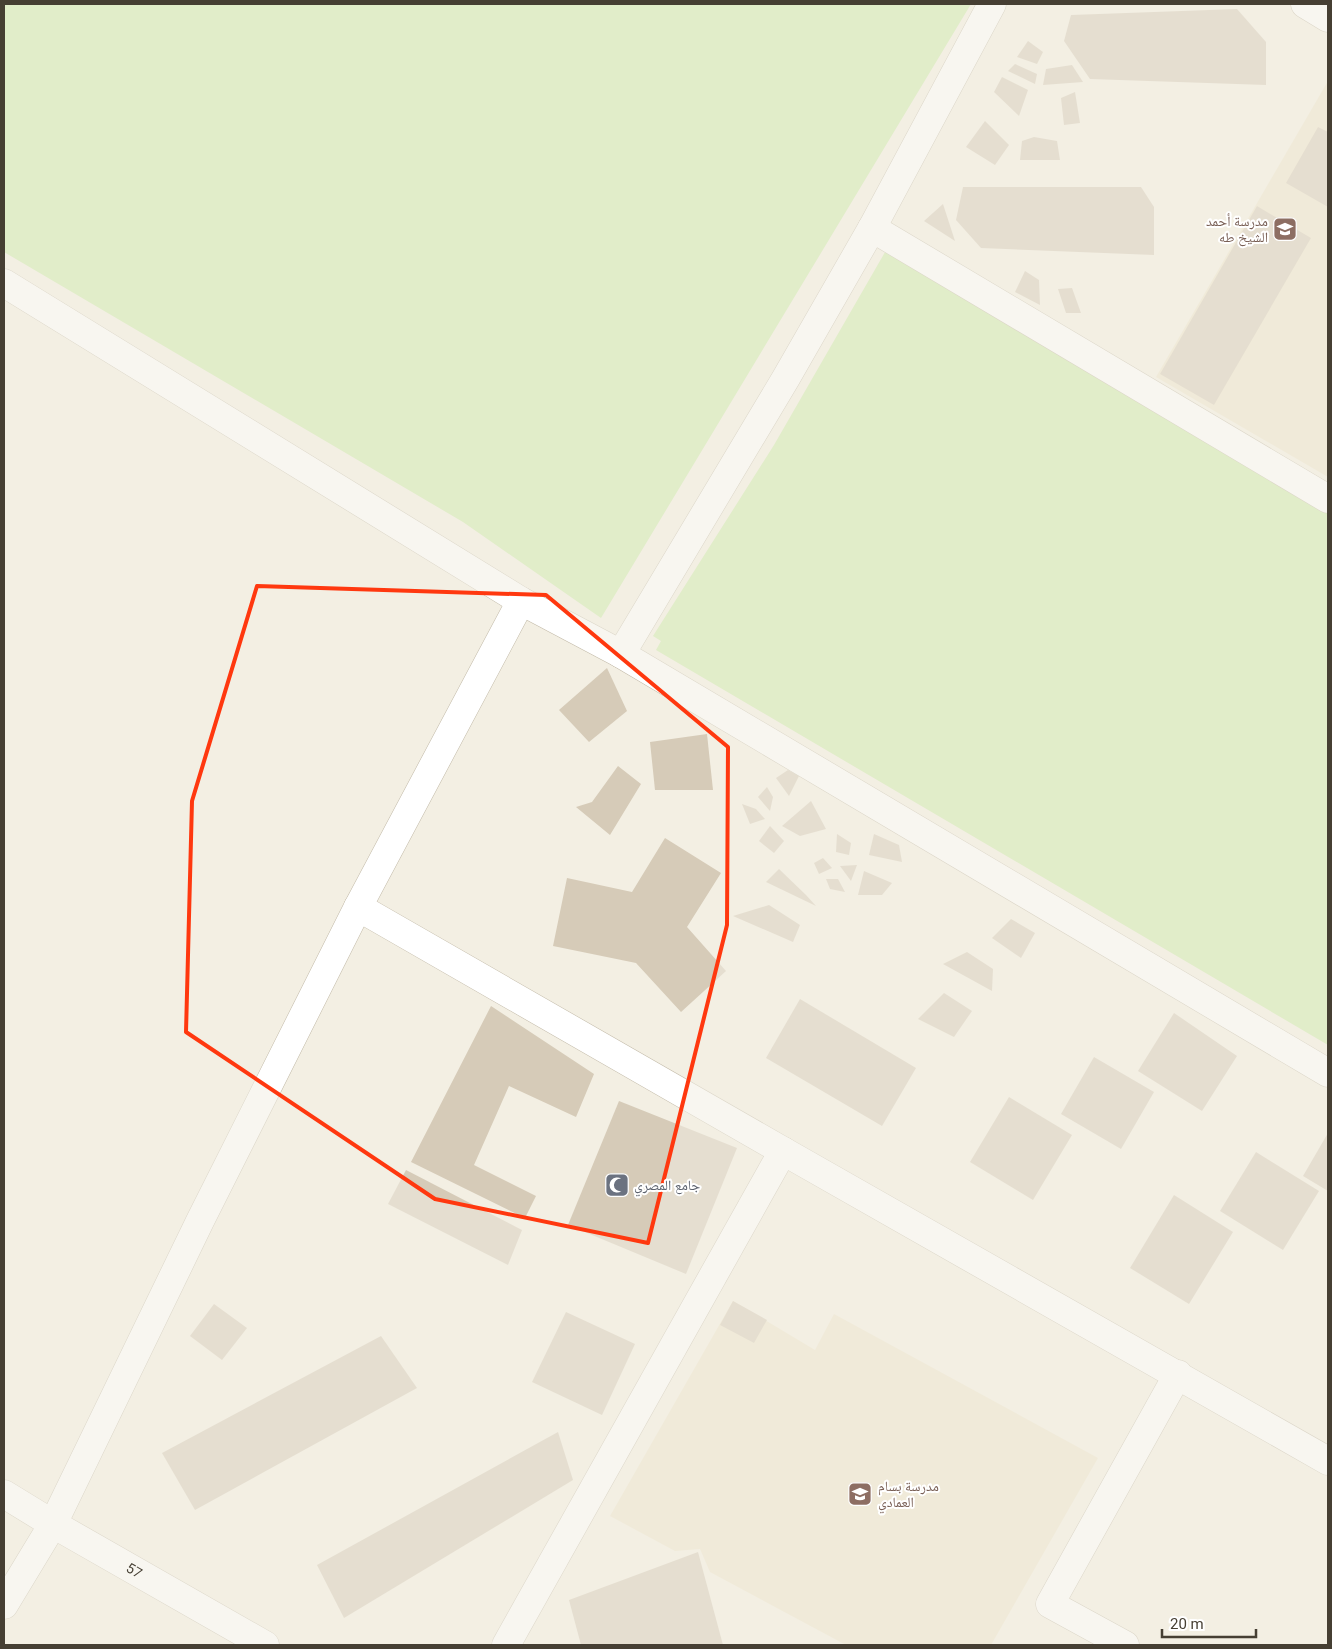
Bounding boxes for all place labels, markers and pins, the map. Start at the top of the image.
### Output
place label: مدرسة أحمد الشيخ طه [1206,213,1268,247]
school or university icon: مدرسة أحمد الشيخ طه [1272,216,1298,242]
mosque icon: جامع المصري [604,1172,630,1198]
place label: جامع المصري [634,1177,700,1197]
place label: مدرسة بسام العمادي [878,1478,939,1514]
school or university icon: مدرسة بسام العمادي [847,1481,873,1507]

